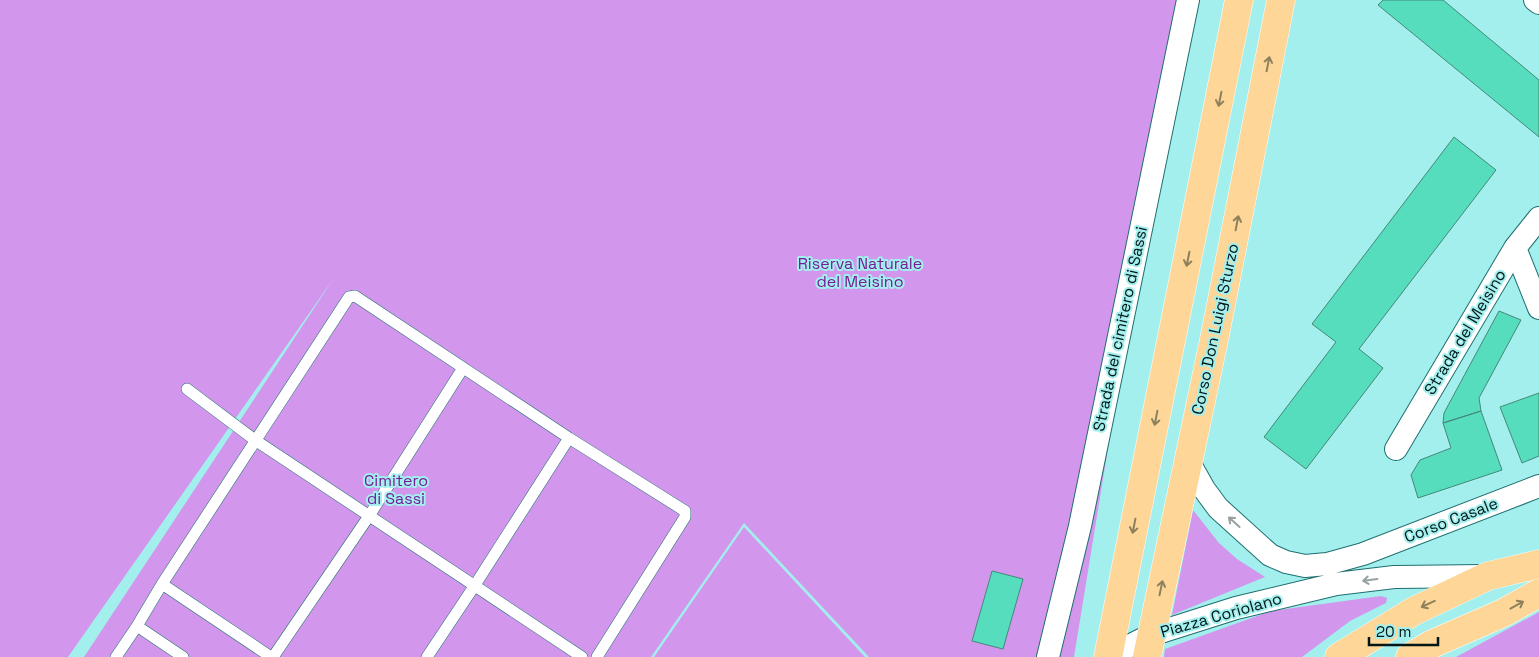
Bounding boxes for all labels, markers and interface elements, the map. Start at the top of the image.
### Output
one-way arrow [1264,56,1273,72]
one-way arrow [1214,91,1224,107]
one-way arrow [1232,215,1242,231]
street label: Strada del cimitero di Sassi [1088,225,1152,433]
street label: Corso Don Luigi Sturzo [1187,241,1243,417]
one-way arrow [1182,250,1192,266]
park label: Riserva Naturale del Meisino [798,253,922,292]
street label: Strada del Meisino [1419,265,1511,399]
one-way arrow [1151,410,1160,426]
park label: Cimitero di Sassi [364,470,428,509]
street label: Corso Casale [1401,492,1501,548]
one-way arrow [1228,516,1241,528]
one-way arrow [1129,518,1138,534]
one-way arrow [1362,575,1378,585]
one-way arrow [1157,580,1166,596]
street label: Piazza Coriolano [1158,588,1284,642]
one-way arrow [1421,600,1436,609]
one-way arrow [1509,600,1524,610]
scale bar [1369,614,1438,646]
text: 20 m [1376,622,1411,641]

